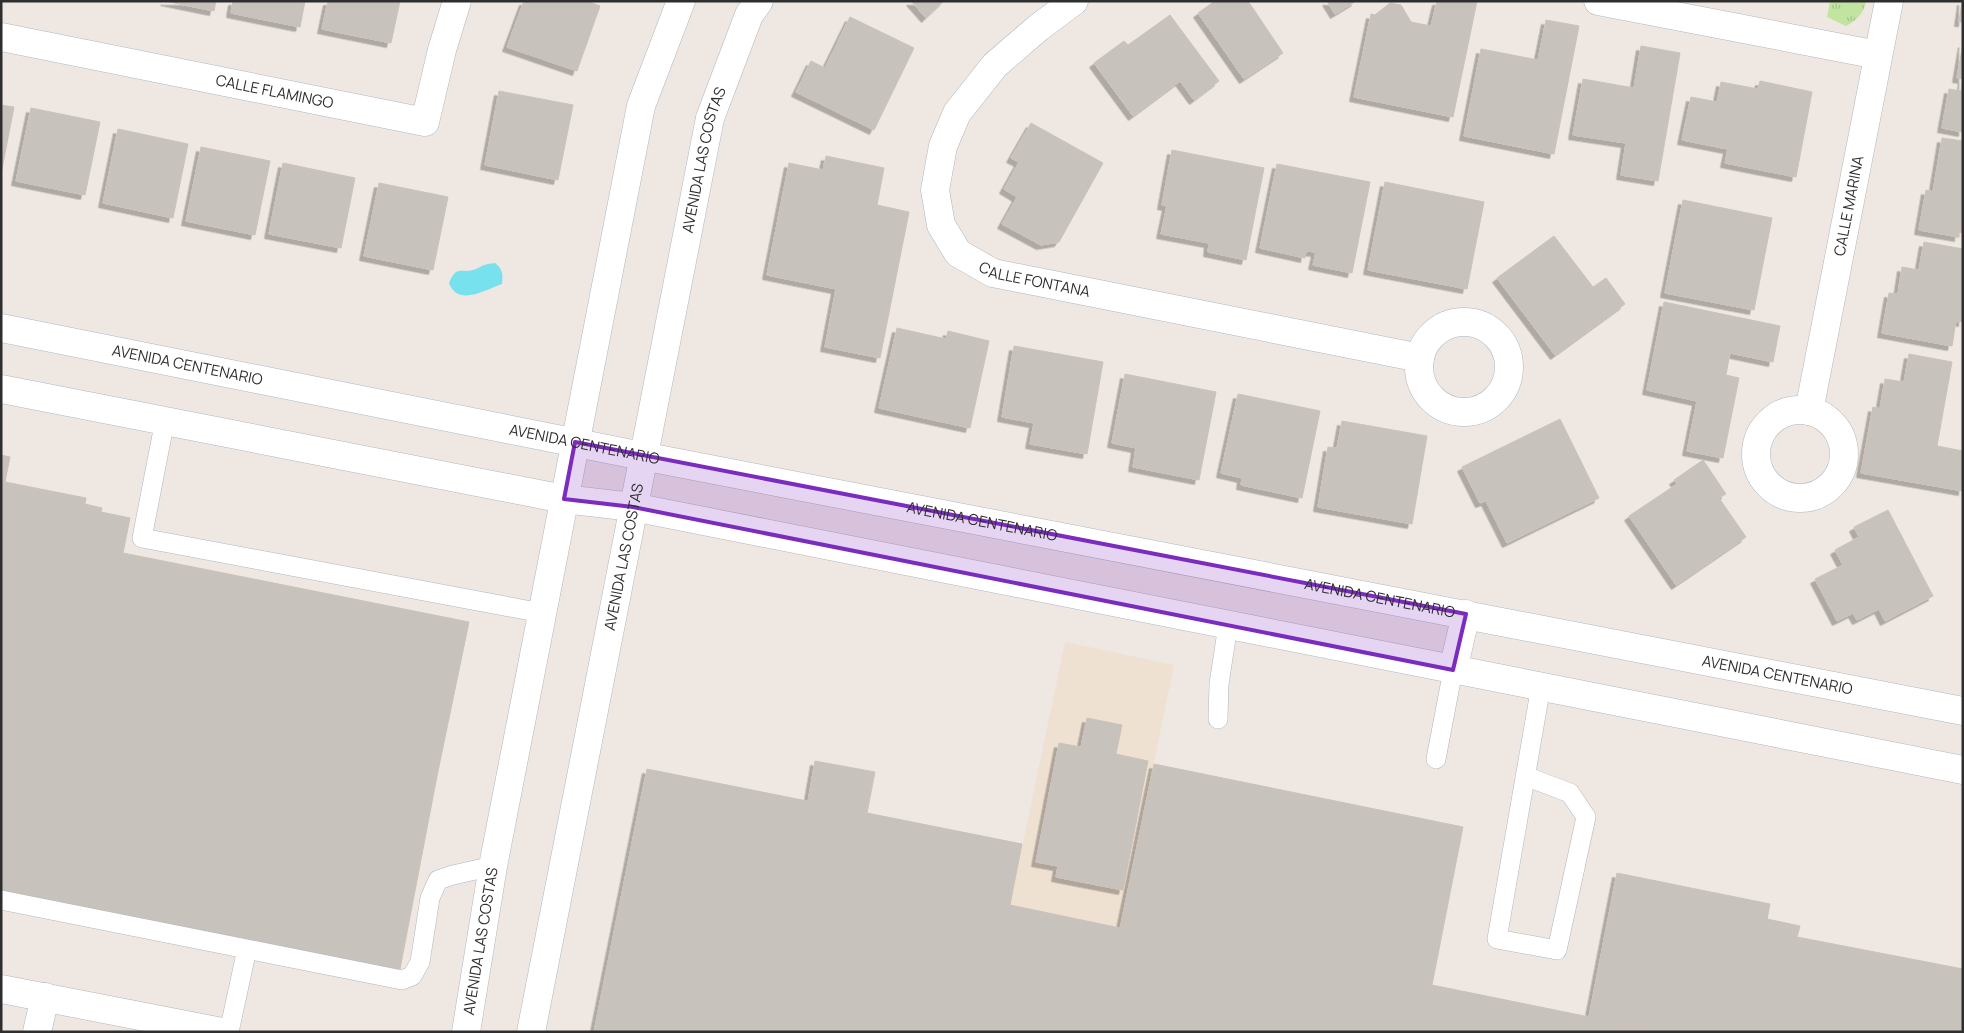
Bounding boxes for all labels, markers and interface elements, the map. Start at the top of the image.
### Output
street label: CALLE FLAMINGO [214,69,335,113]
street label: AVENIDA LAS COSTAS [677,84,731,235]
street label: CALLE MARINA [1828,153,1869,258]
street label: CALLE FONTANA [975,256,1092,302]
street label: AVENIDA CENTENARIO [110,339,265,390]
street label: AVENIDA CENTENARIO [508,419,662,469]
street label: AVENIDA LAS COSTAS [599,482,648,632]
street label: AVENIDA CENTENARIO [905,496,1059,546]
street label: AVENIDA CENTENARIO [1303,573,1457,623]
street label: AVENIDA CENTENARIO [1700,650,1855,700]
street label: AVENIDA LAS COSTAS [458,866,503,1016]

